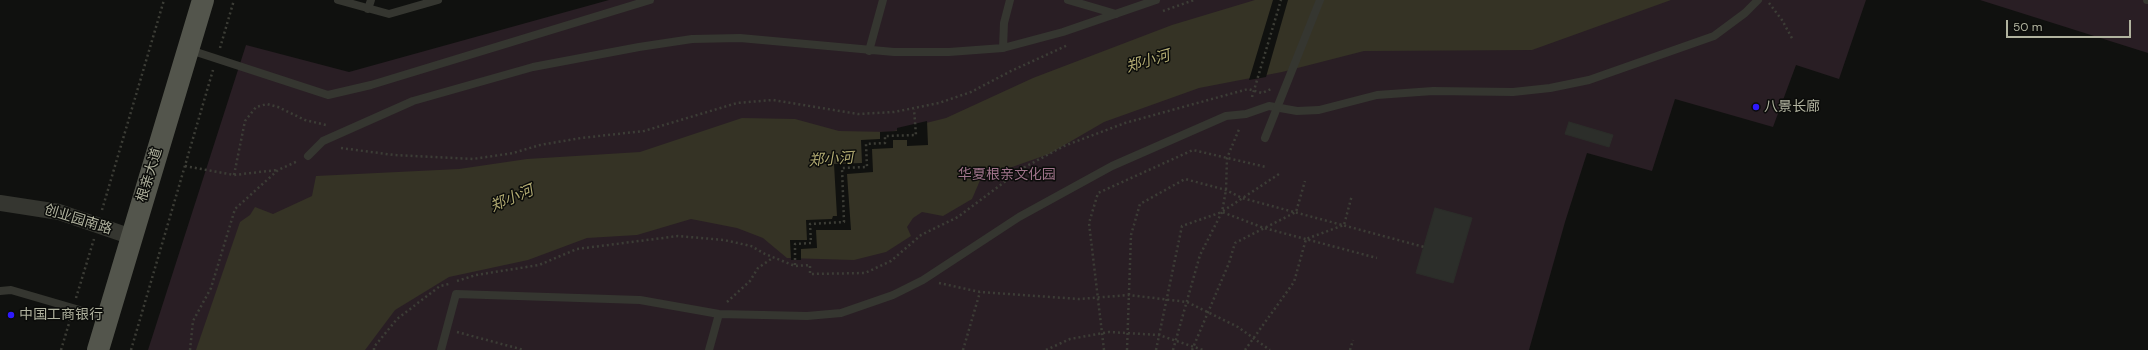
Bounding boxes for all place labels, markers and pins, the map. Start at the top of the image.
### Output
place label: 八景长廊 [1764,99,1820,115]
marker: 八景长廊 [1751,102,1761,112]
place label: 中国工商银行 [19,307,103,323]
marker: 中国工商银行 [6,310,16,320]

